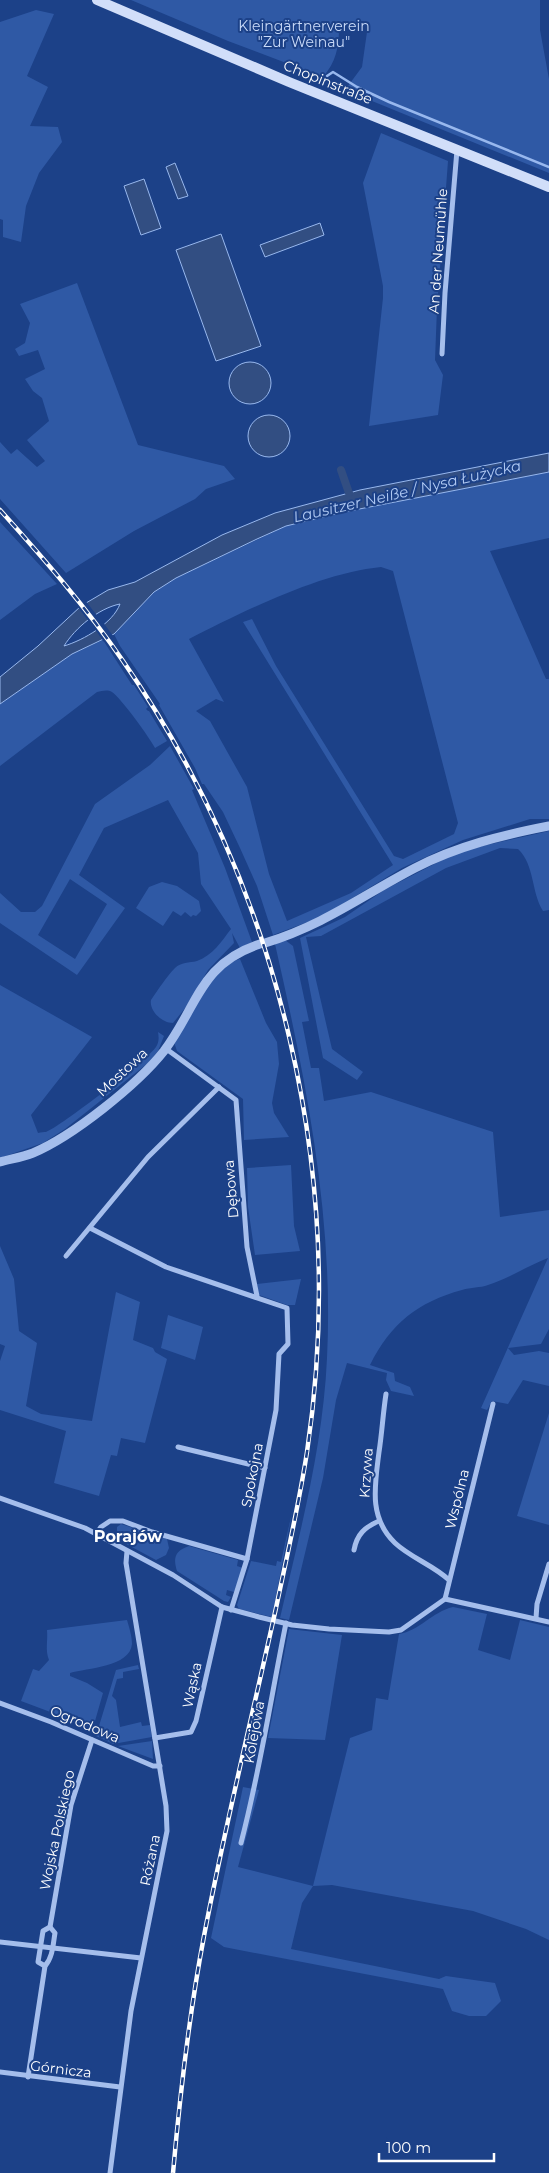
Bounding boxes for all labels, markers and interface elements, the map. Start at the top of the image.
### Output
park label: Kleingärtnerverein "Zur Weinau" [238,17,370,51]
street label: Chopinstraße [281,56,375,108]
street label: An der Neumühle [425,188,451,314]
water label: Lausitzer Neiße / Nysa Łużycka [291,456,523,526]
street label: Mostowa [93,1044,151,1100]
street label: Dębowa [219,1159,243,1219]
street label: Spokojna [237,1441,267,1509]
street label: Krzywa [355,1447,377,1499]
street label: Wspólna [441,1467,473,1531]
district label: Porajów [94,1527,162,1546]
street label: Wąska [178,1660,206,1710]
street label: Kolejowa [240,1699,268,1765]
street label: Ogrodowa [47,1701,123,1747]
street label: Wojska Polskiego [35,1768,79,1892]
street label: Różana [136,1833,164,1887]
street label: Górnicza [29,2056,93,2082]
scale bar [379,2130,494,2162]
text: 100 m [386,2138,431,2157]

